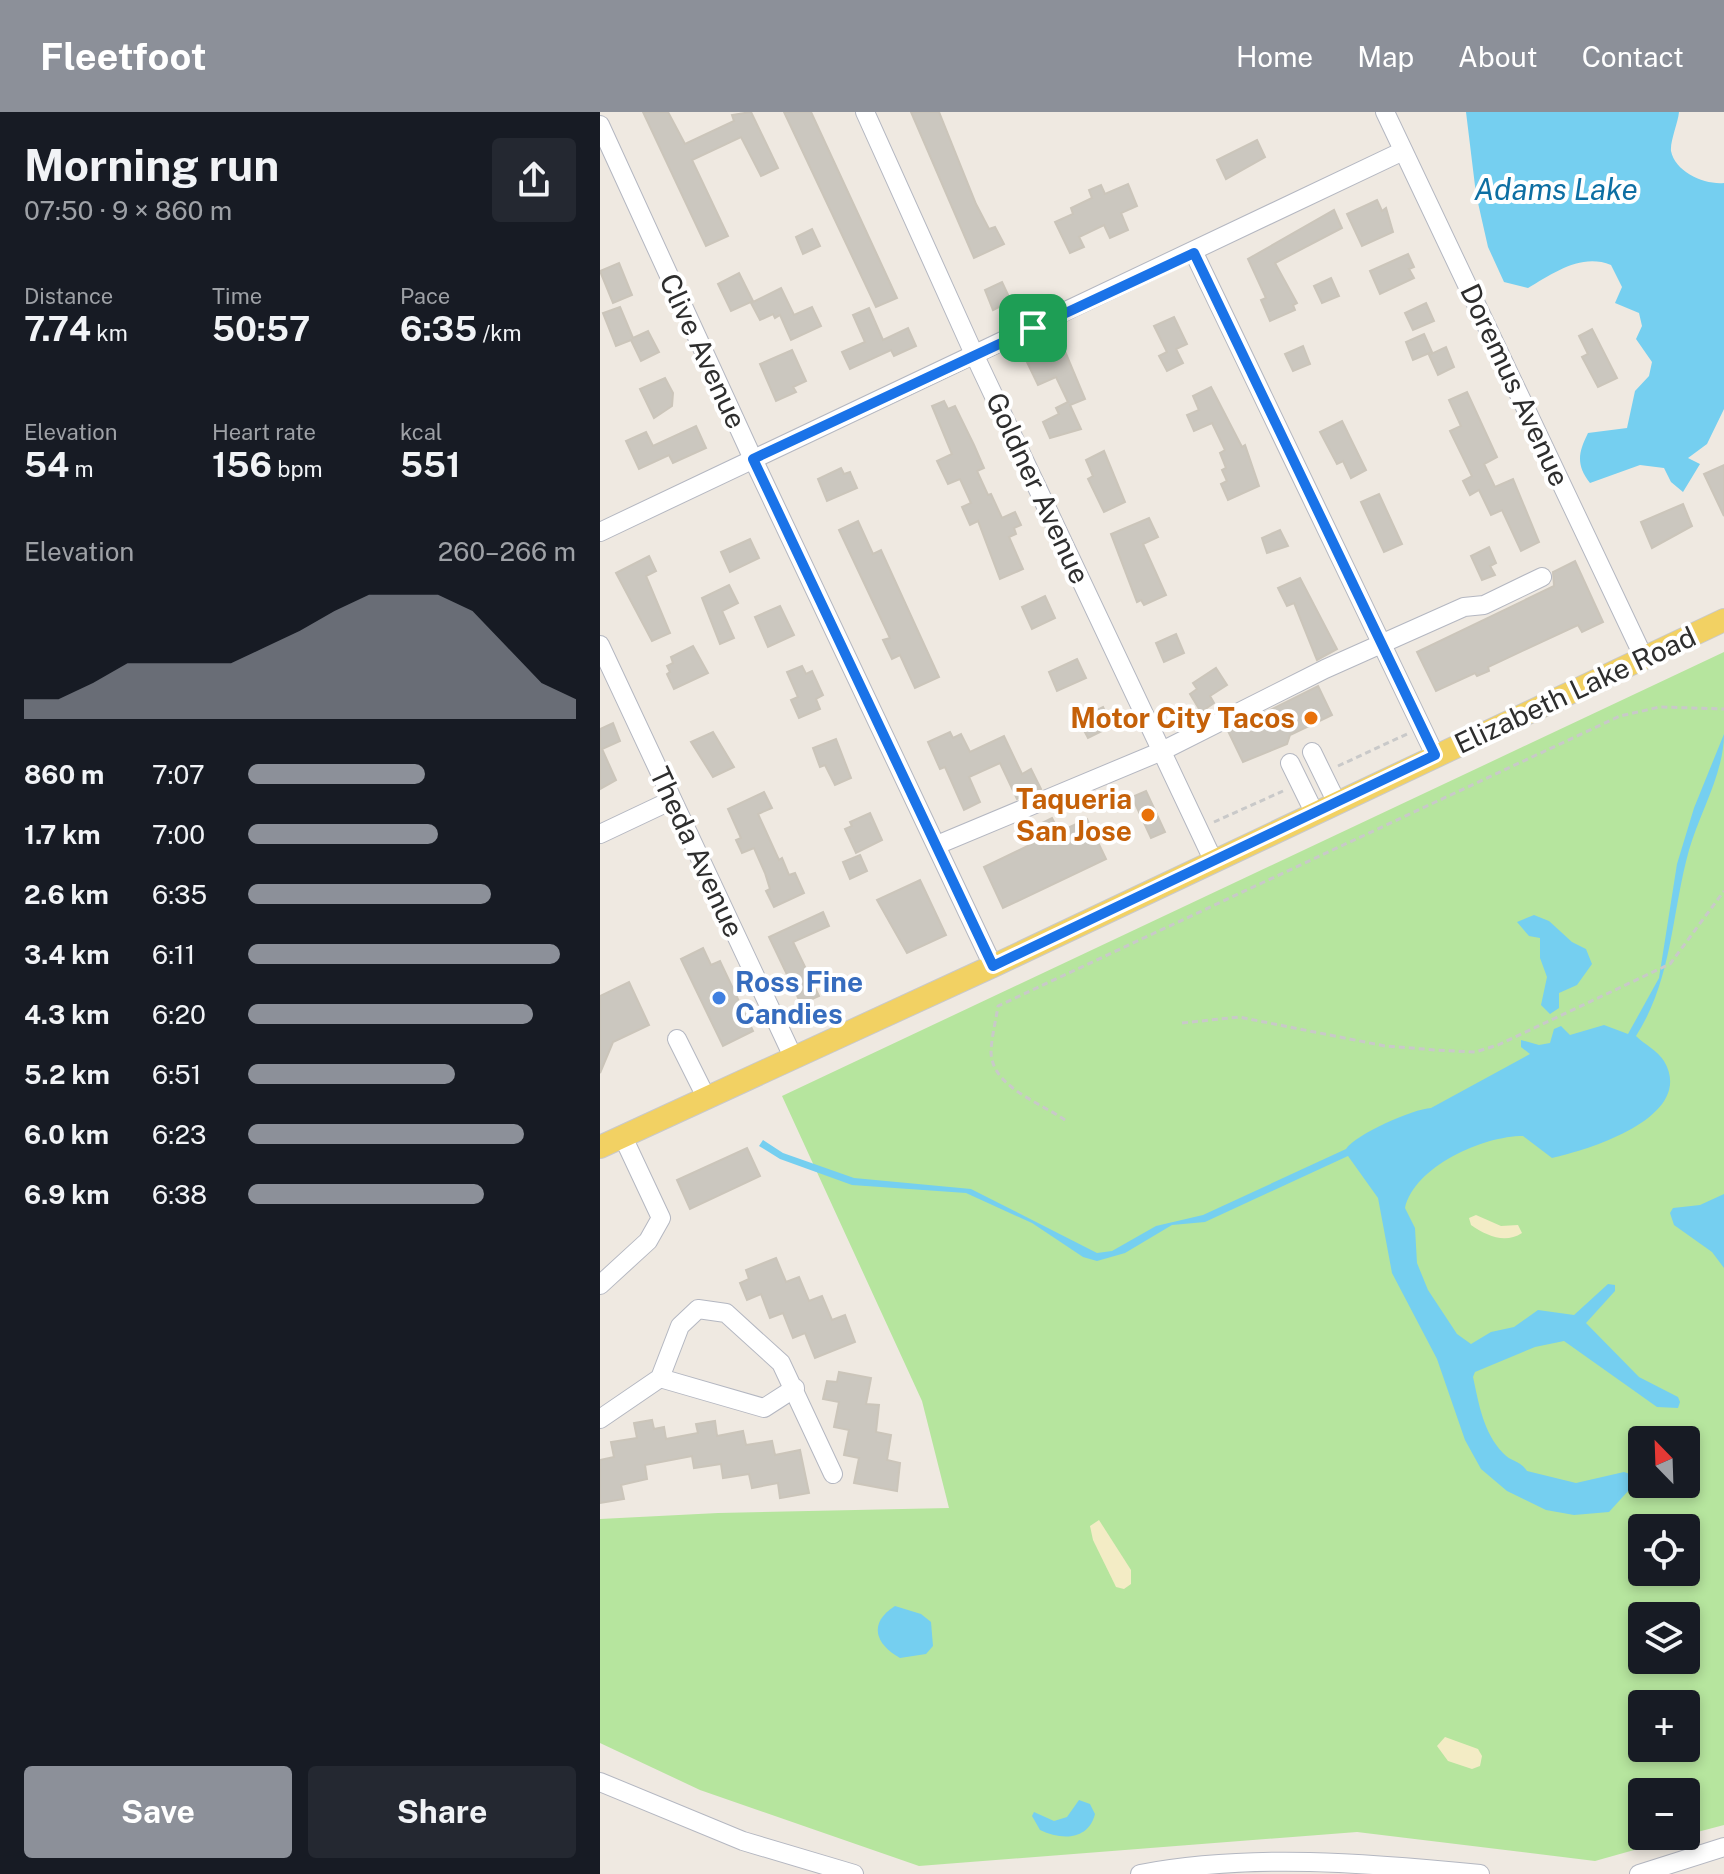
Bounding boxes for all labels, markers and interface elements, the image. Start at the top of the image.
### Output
text: Fleetfoot [40,34,206,79]
text: Home [1236,40,1313,73]
text: Map [1357,40,1414,73]
text: About [1458,40,1538,73]
text: Contact [1582,40,1684,73]
button: share [492,138,576,222]
text: Morning run [24,139,279,191]
water label: Adams Lake [1474,171,1638,207]
text: 07:50 · 9 × 860 m [24,195,232,226]
street label: Clive Avenue [653,268,754,433]
street label: Doremus Avenue [1454,278,1577,491]
text: Distance [24,283,113,309]
text: Time [212,283,262,309]
text: Pace [400,283,450,309]
pin [999,294,1067,362]
icon: arrive [1011,306,1055,350]
text: 7.74 [24,309,91,349]
text: 50:57 [212,309,310,349]
text: 6:35 [400,309,477,349]
text: km [91,320,128,346]
text: /km [477,320,522,346]
street label: Goldner Avenue [980,387,1097,589]
text: Elevation [24,419,117,445]
text: Heart rate [212,419,316,445]
text: kcal [400,419,442,445]
text: 54 [24,445,69,485]
text: 156 [212,445,272,485]
text: 551 [400,445,460,485]
text: m [69,456,94,482]
text: bpm [272,456,323,482]
text: Elevation [24,536,134,567]
text: 260–266 m [438,536,576,567]
street label: Elizabeth Lake Road [1449,619,1701,760]
place label: Motor City Tacos [1070,701,1295,734]
marker: Motor City Tacos [1302,709,1320,727]
text: 860 m [24,759,104,790]
text: 7:07 [152,759,205,790]
street label: Theda Avenue [644,762,751,942]
place label: Taqueria San Jose [1016,782,1132,847]
marker: Taqueria San Jose [1139,806,1157,824]
text: 1.7 km [24,819,101,850]
text: 7:00 [152,819,205,850]
text: 2.6 km [24,879,109,910]
text: 6:35 [152,879,207,910]
text: 3.4 km [24,939,110,970]
text: 6:11 [152,939,195,970]
place label: Ross Fine Candies [735,965,863,1030]
marker: Ross Fine Candies [710,989,728,1007]
text: 4.3 km [24,999,110,1030]
text: 6:20 [152,999,206,1030]
text: 5.2 km [24,1059,110,1090]
text: 6:51 [152,1059,201,1090]
text: 6.0 km [24,1119,109,1150]
text: 6:23 [152,1119,206,1150]
text: 6.9 km [24,1179,110,1210]
text: 6:38 [152,1179,207,1210]
north arrow [1628,1426,1700,1498]
map controls [1628,1426,1700,1850]
button: locate [1628,1514,1700,1586]
button: layers [1628,1602,1700,1674]
button: + [1628,1690,1700,1762]
button: Save [24,1766,292,1858]
button: Share [308,1766,576,1858]
button: − [1628,1778,1700,1850]

